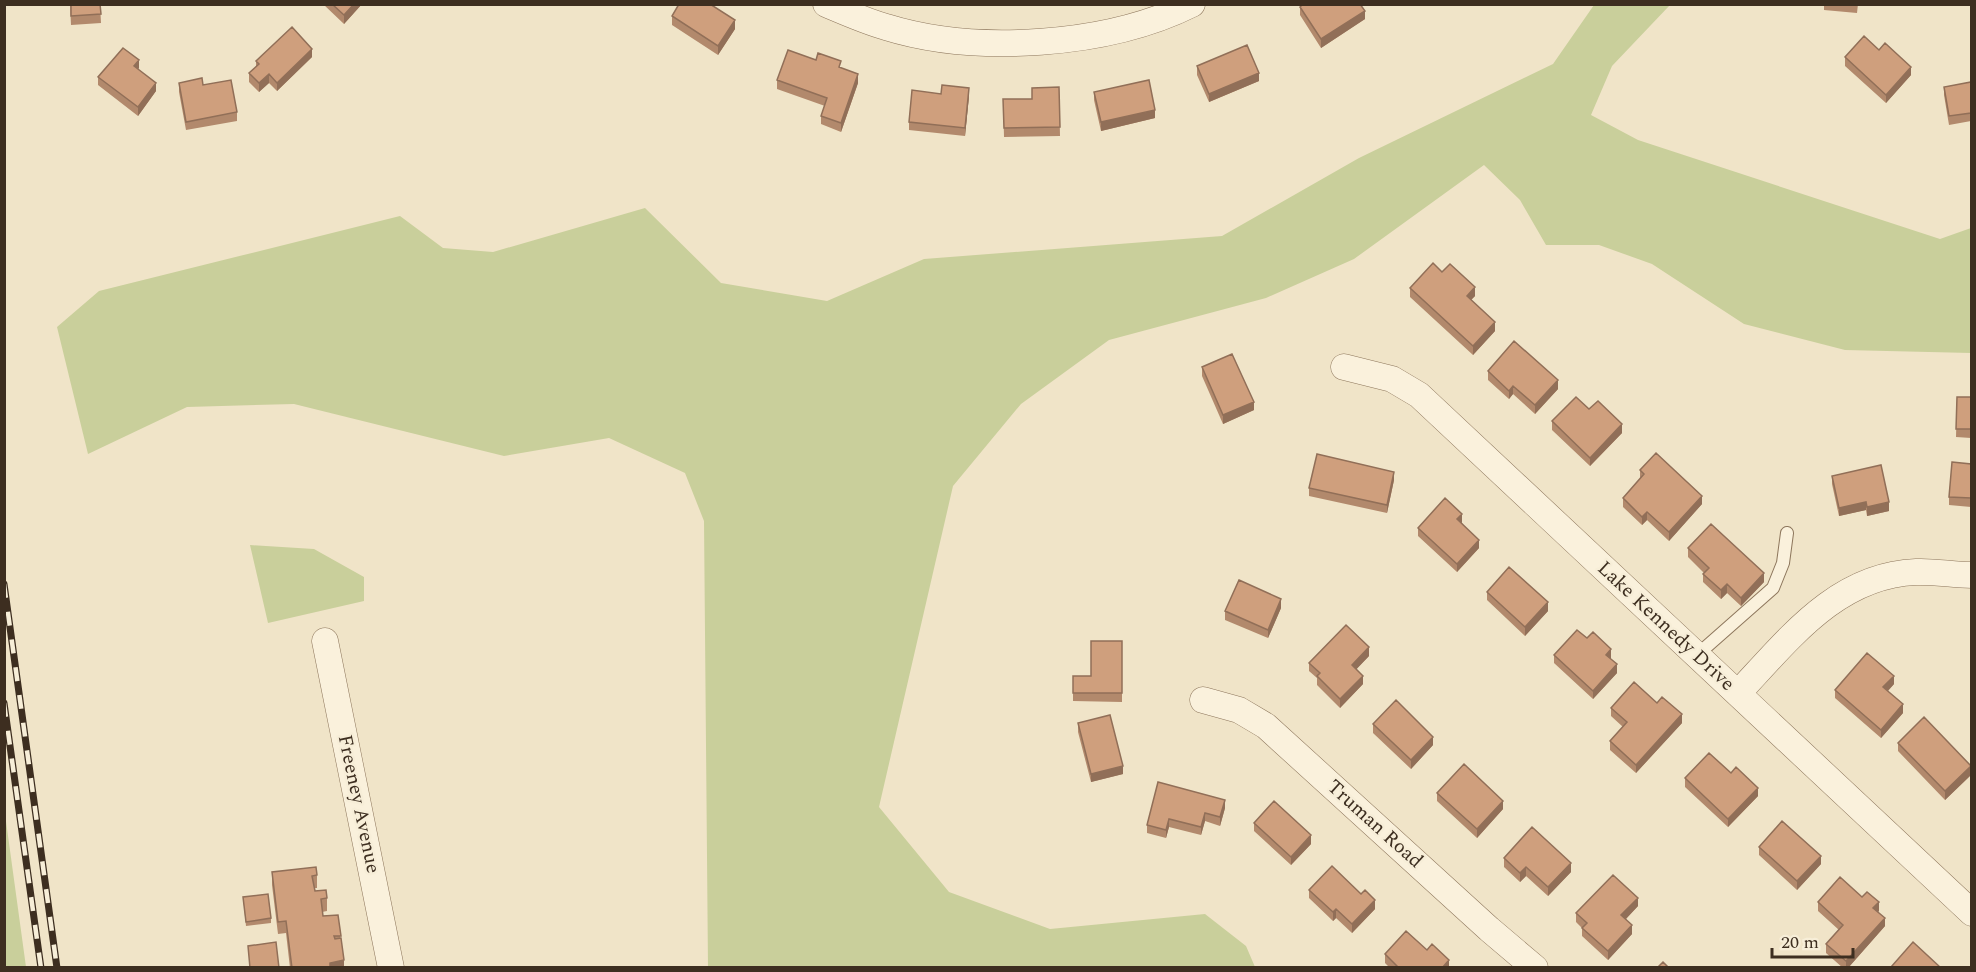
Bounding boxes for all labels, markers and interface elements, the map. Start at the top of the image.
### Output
street label: Lake Kennedy Drive [1590,554,1742,698]
street label: Freeney Avenue [330,732,388,876]
street label: Truman Road [1320,772,1430,876]
scale bar [1772,921,1853,959]
text: 20 m [1781,929,1819,956]

